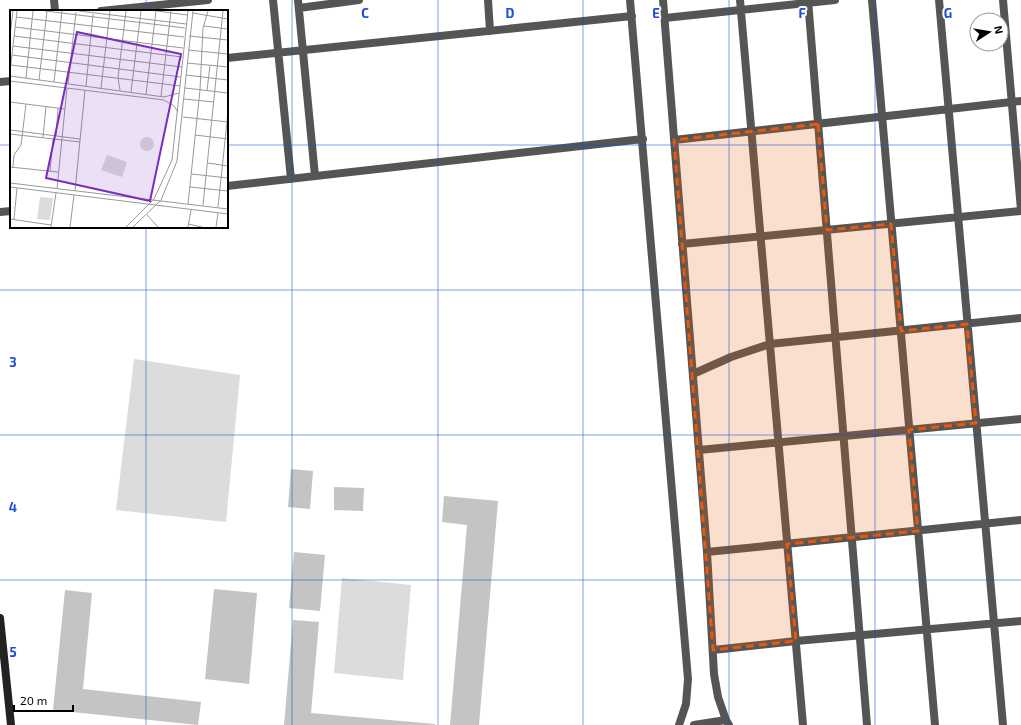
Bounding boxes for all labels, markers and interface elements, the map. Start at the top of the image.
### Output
text: C [361,5,369,21]
text: D [506,5,515,21]
text: E [652,5,660,21]
text: F [798,5,806,21]
text: G [944,5,952,21]
inset map [10,10,228,228]
north arrow [969,12,1009,52]
text: N [992,25,1006,35]
text: 3 [9,354,17,370]
text: 4 [9,499,17,515]
text: 5 [9,644,17,660]
scale bar [14,687,73,713]
text: 20 m [20,693,47,707]

